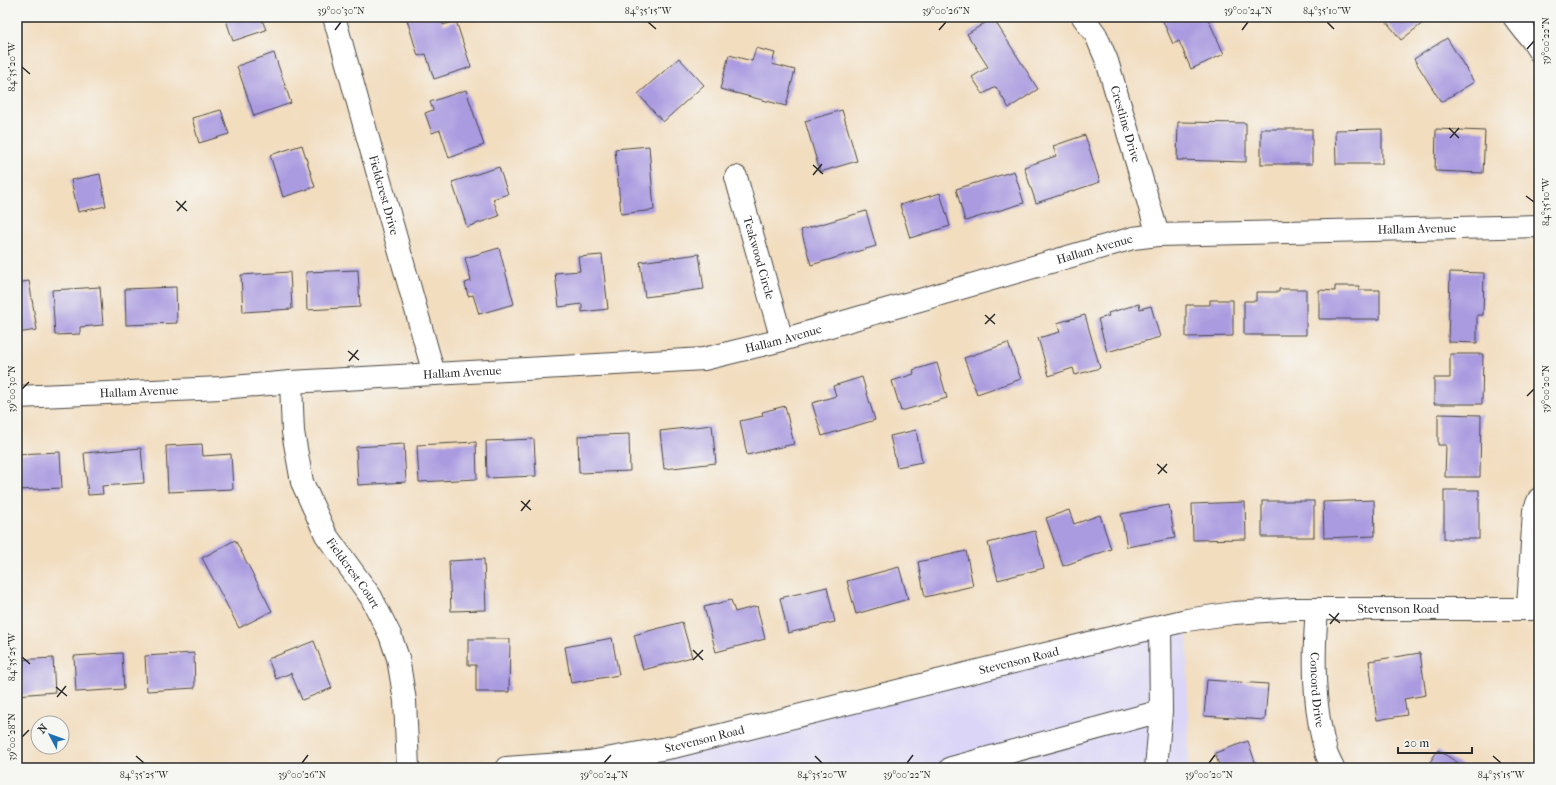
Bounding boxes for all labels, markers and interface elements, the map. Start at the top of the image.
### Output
text: 39°00'30"N [317,5,365,17]
text: 84°35'15"W [625,5,673,17]
text: 39°00'26"N [922,5,971,17]
text: 39°00'24"N [1224,5,1273,17]
text: 84°35'10"W [1303,5,1352,17]
text: 39°00'22"N [1540,17,1552,65]
text: 84°35'20"W [6,41,18,92]
street label: Crestline Drive [1108,84,1143,164]
street label: Fieldcrest Drive [366,154,402,237]
text: 84°35'10"W [1540,177,1552,226]
street label: Teakwood Circle [740,215,777,301]
street label: Hallam Avenue [1377,221,1456,237]
street label: Hallam Avenue [1055,231,1134,267]
street label: Hallam Avenue [744,322,823,356]
street label: Hallam Avenue [423,363,502,382]
text: 39°00'20"N [1540,364,1552,413]
text: 39°00'30"N [6,365,18,413]
street label: Hallam Avenue [99,383,179,400]
street label: Fieldcrest Court [323,535,383,612]
street label: Stevenson Road [1357,602,1440,616]
text: 84°35'25"W [6,632,18,681]
street label: Stevenson Road [978,644,1061,677]
street label: Concord Drive [1308,652,1327,729]
text: 39°00'28"N [6,713,18,761]
north arrow [30,715,70,755]
text: N [35,721,51,736]
street label: Stevenson Road [663,722,746,755]
scale bar [1398,729,1472,755]
text: 20 m [1404,736,1429,750]
text: 84°35'25"W [120,769,169,781]
text: 39°00'26"N [278,769,327,781]
text: 39°00'24"N [580,769,629,781]
text: 84°35'20"W [797,769,848,781]
text: 39°00'22"N [883,769,931,781]
text: 39°00'20"N [1185,769,1234,781]
text: 84°35'15"W [1478,769,1526,781]

